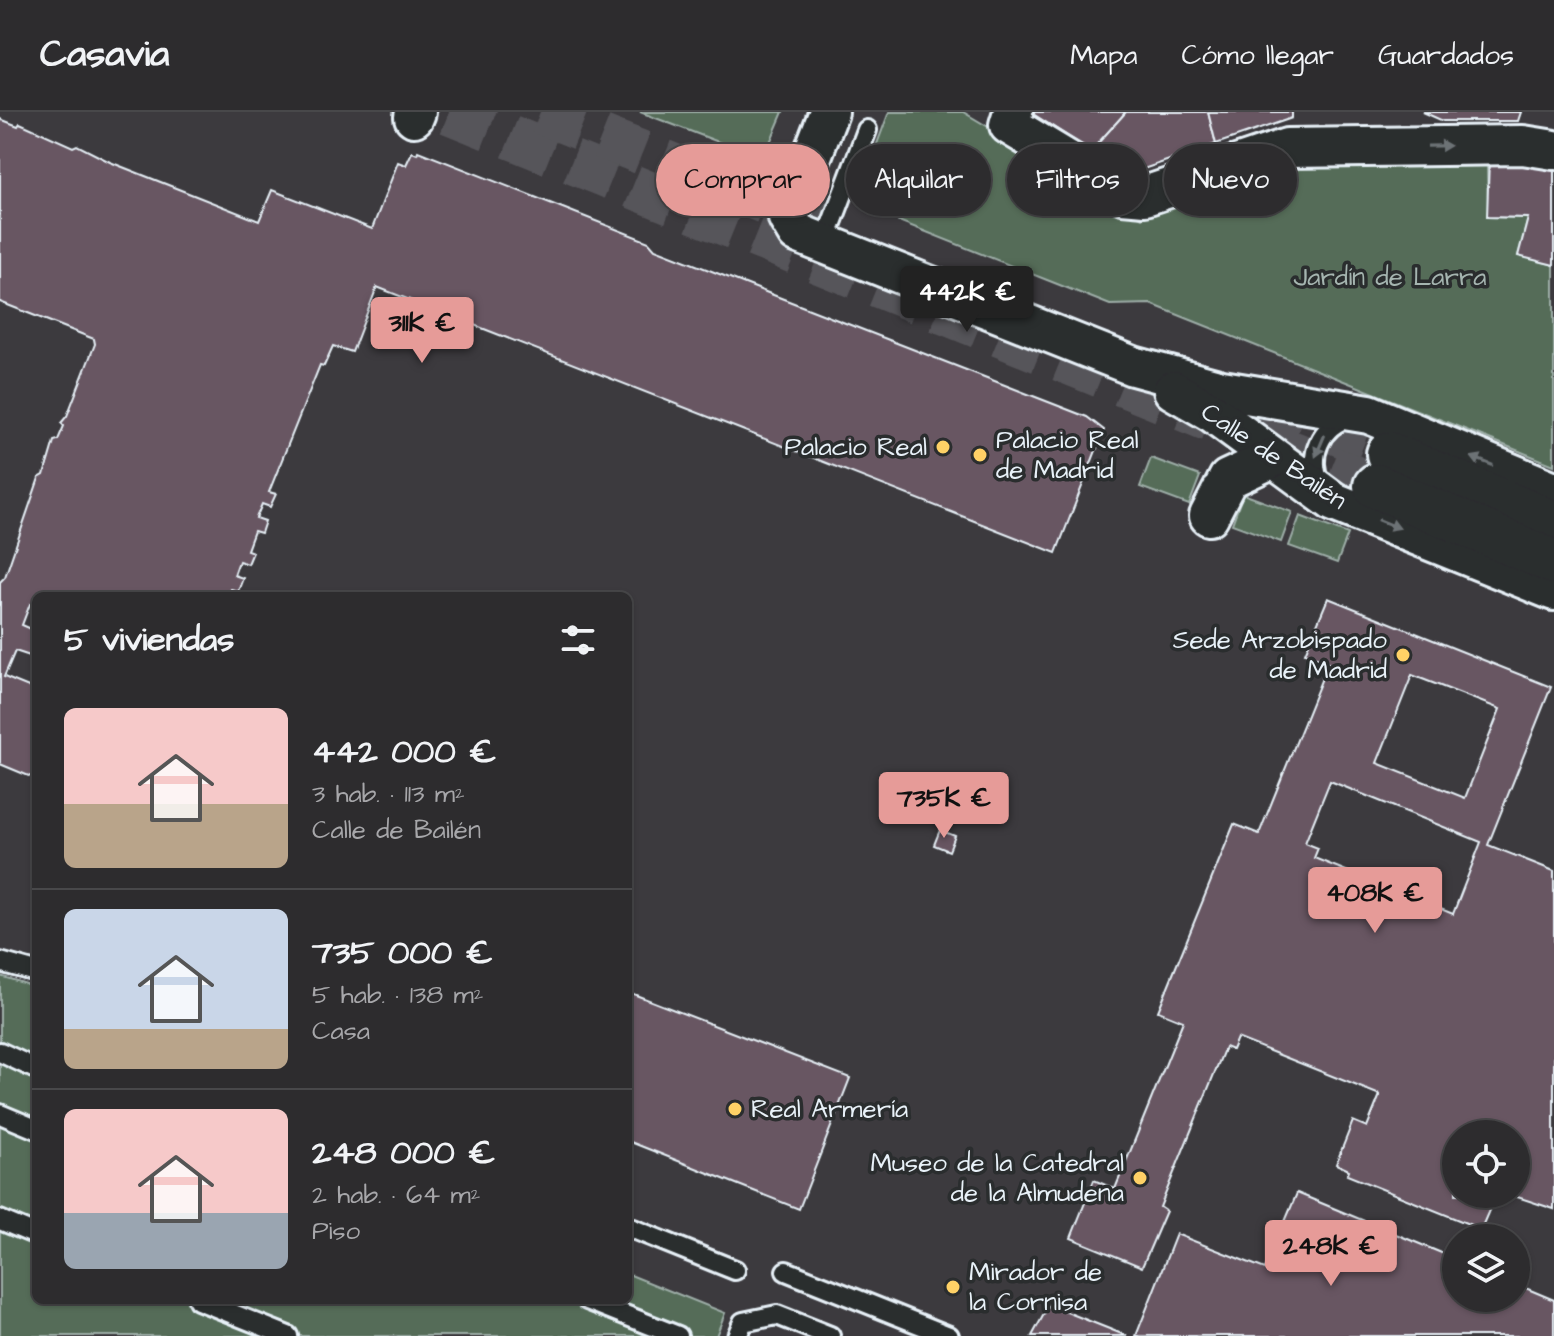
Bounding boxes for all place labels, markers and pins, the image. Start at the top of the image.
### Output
pin: 442K € [902,266,1032,334]
pin: 311K € [357,297,487,365]
place label: Palacio Real de Madrid [996,422,1138,488]
place label: Palacio Real [785,429,927,465]
marker: Palacio Real [934,438,952,456]
marker: Palacio Real de Madrid [971,446,989,464]
place label: Sede Arzobispado de Madrid [1173,622,1387,688]
marker: Sede Arzobispado de Madrid [1394,646,1412,664]
pin: 735K € [879,772,1009,840]
pin: 408K € [1310,867,1440,935]
place label: Real Armería [751,1091,908,1127]
marker: Real Armería [726,1100,744,1118]
place label: Museo de la Catedral de la Almudena [870,1145,1124,1211]
marker: Museo de la Catedral de la Almudena [1131,1169,1149,1187]
pin: 248K € [1266,1220,1396,1288]
place label: Mirador de la Cornisa [969,1254,1102,1320]
marker: Mirador de la Cornisa [944,1278,962,1296]

